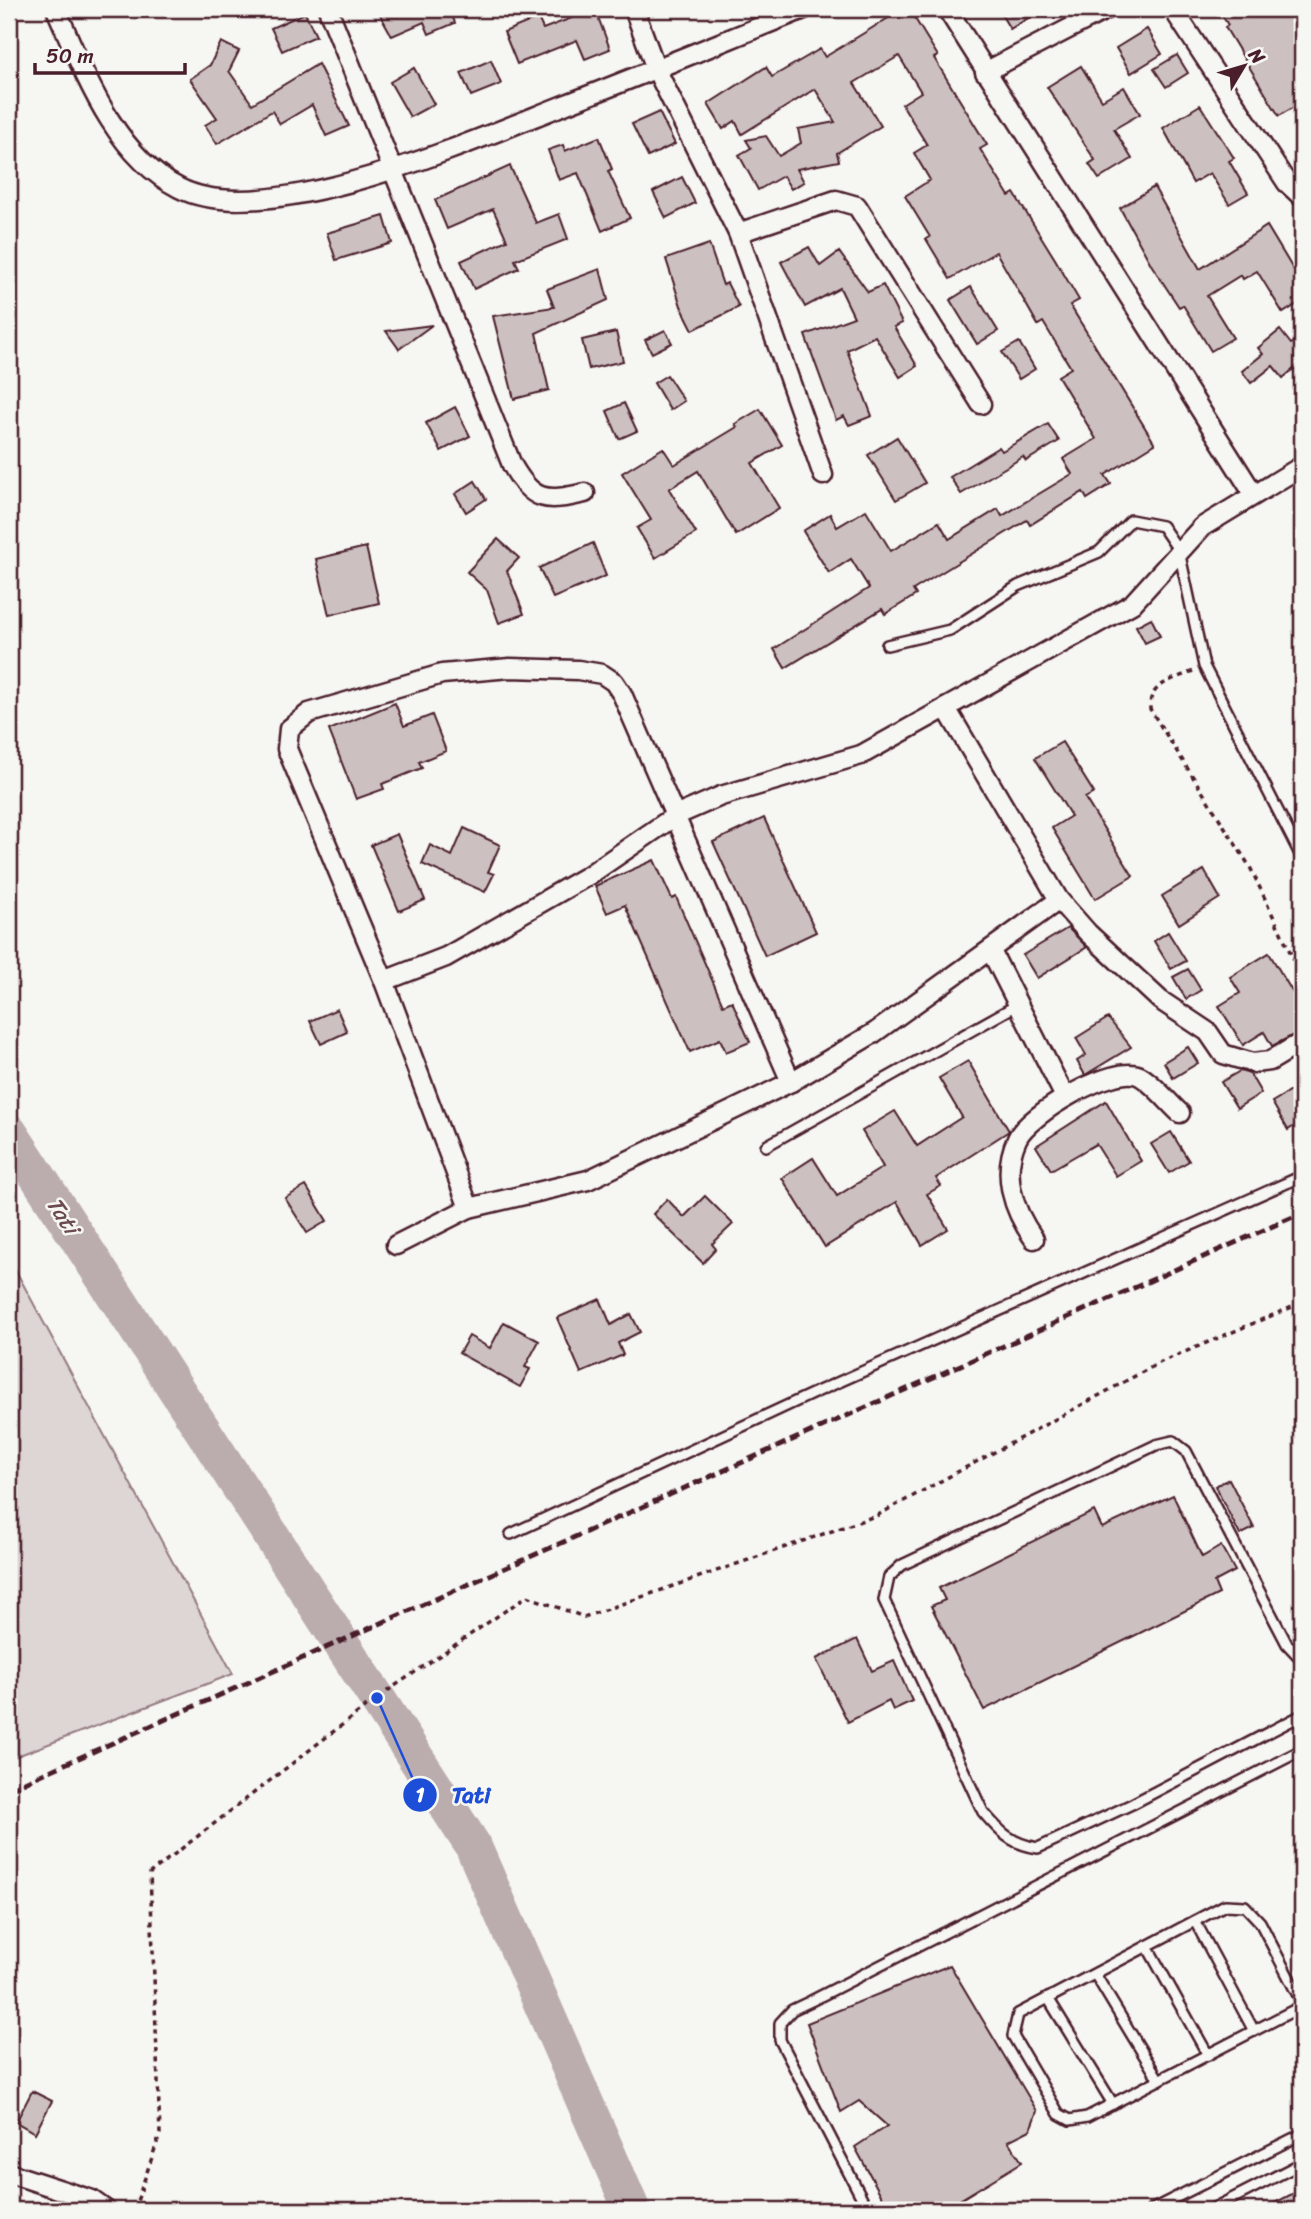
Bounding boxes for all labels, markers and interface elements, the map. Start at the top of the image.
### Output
scale bar [35,32,186,76]
north arrow [1210,32,1280,102]
text: 50 m [46,37,94,75]
text: N [1239,40,1275,72]
water label: Tati [35,1188,93,1247]
callout: Tati [403,1773,504,1817]
text: Tati [452,1775,492,1816]
text: 1 [415,1776,425,1814]

